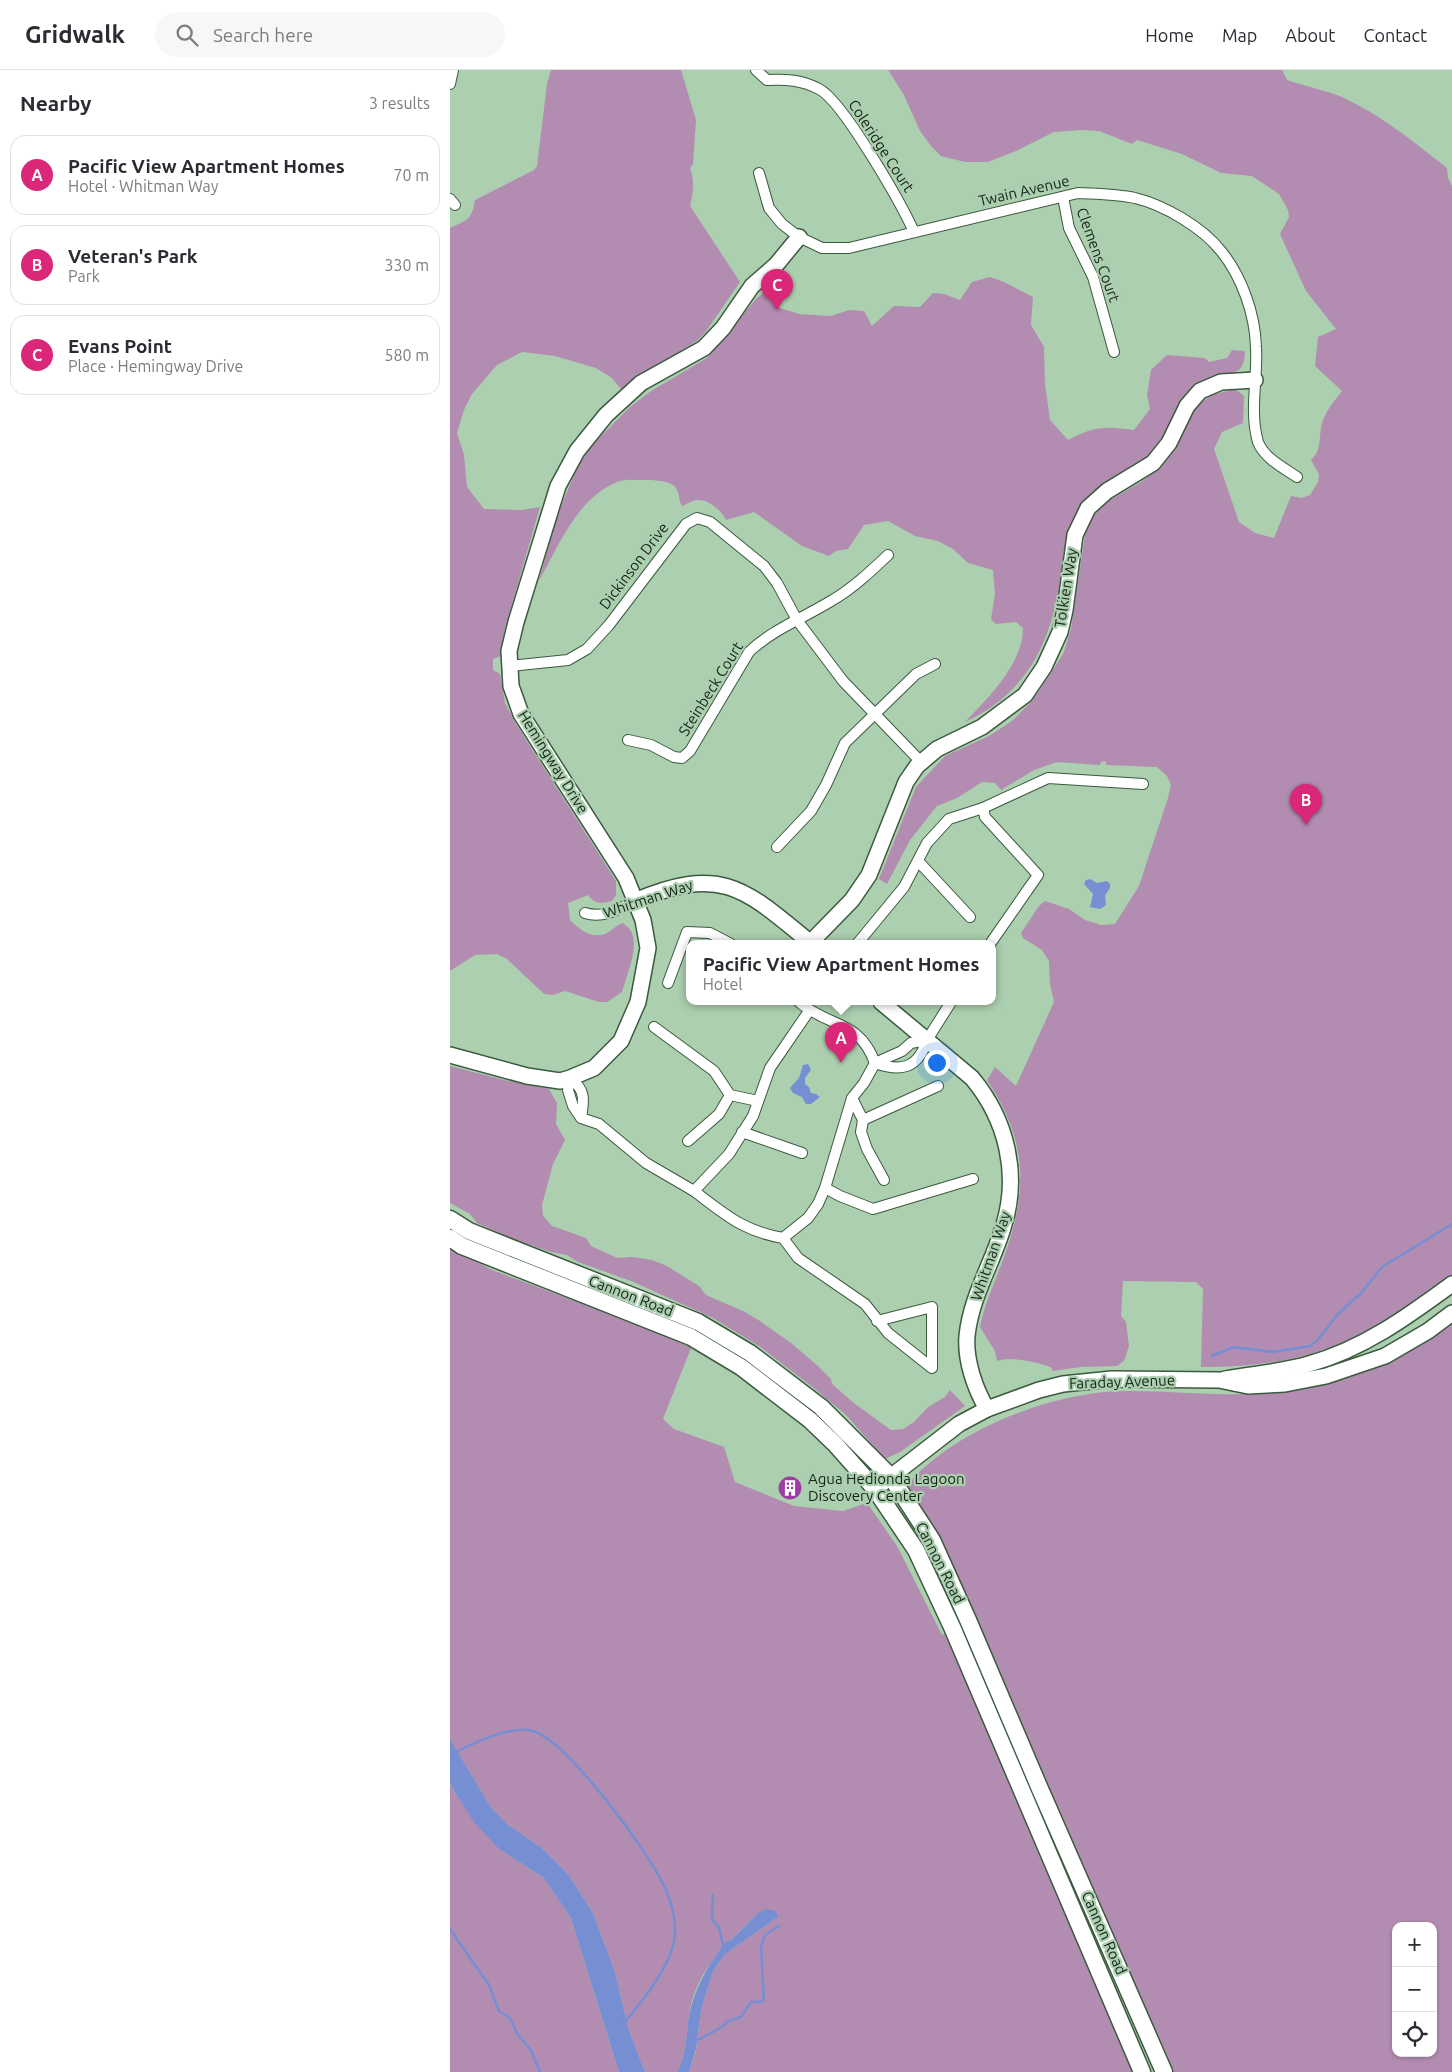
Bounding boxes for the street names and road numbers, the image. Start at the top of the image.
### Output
street label: Coleridge Court [845,96,918,195]
street label: Twain Avenue [977,172,1071,209]
street label: Clemens Court [1074,205,1123,304]
street label: Dickinson Drive [596,519,672,612]
street label: Tolkien Way [1051,547,1080,629]
street label: Steinbeck Court [675,639,746,739]
street label: Hemingway Drive [515,707,592,816]
street label: Whitman Way [601,876,695,921]
street label: Whitman Way [967,1209,1014,1303]
street label: Cannon Road [586,1272,676,1319]
street label: Faraday Avenue [1069,1371,1175,1392]
street label: Cannon Road [913,1519,968,1606]
street label: Cannon Road [1079,1889,1130,1977]

